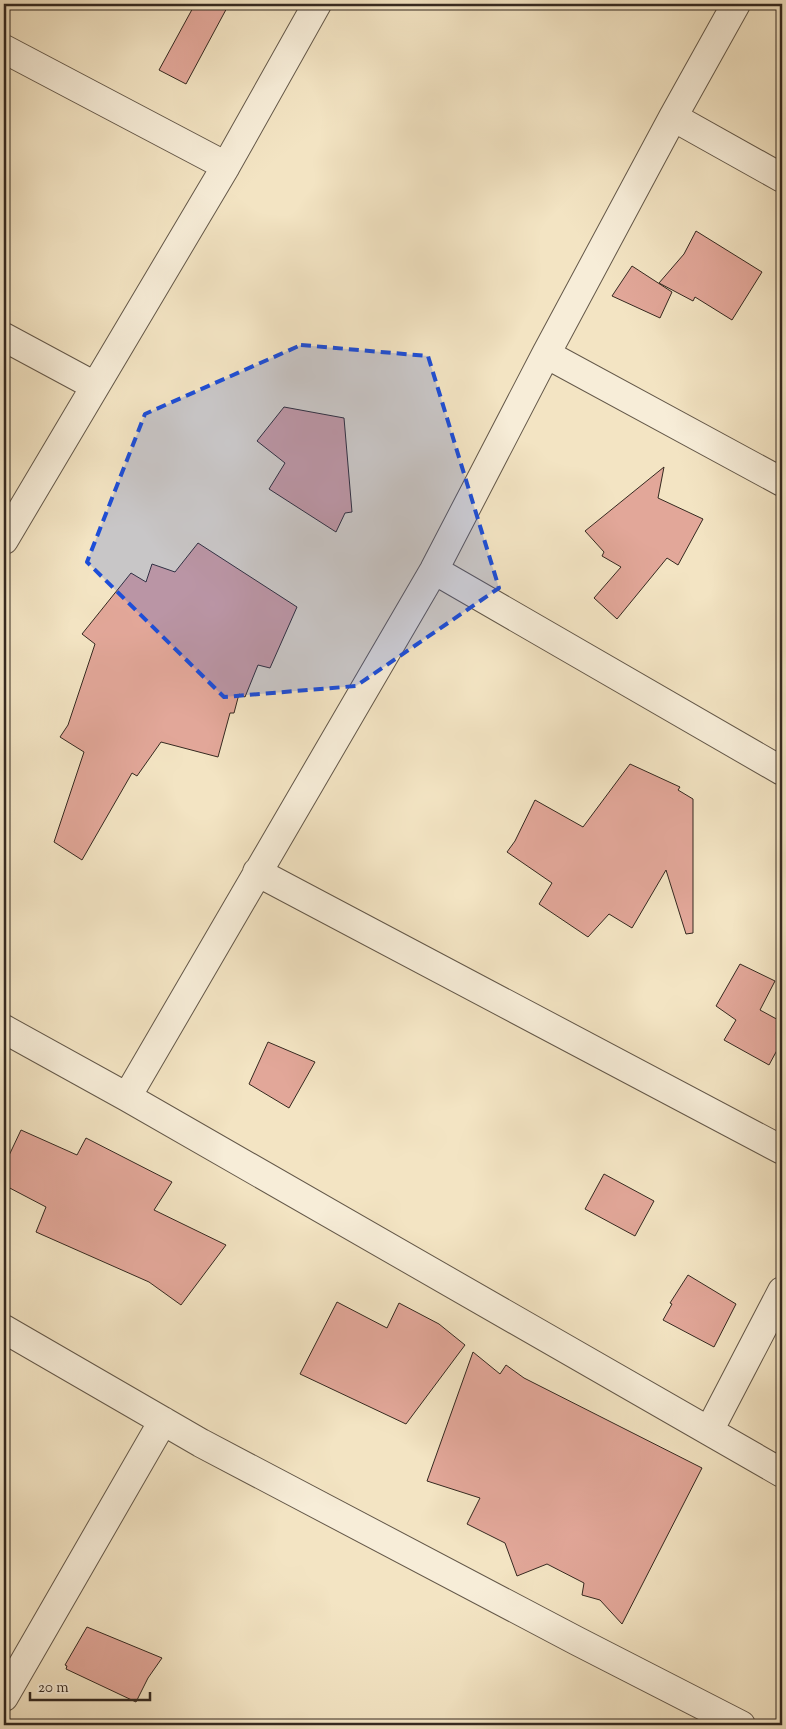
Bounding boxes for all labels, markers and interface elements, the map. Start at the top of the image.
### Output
scale bar [30,1669,150,1701]
text: 20 m [38,1678,69,1699]

